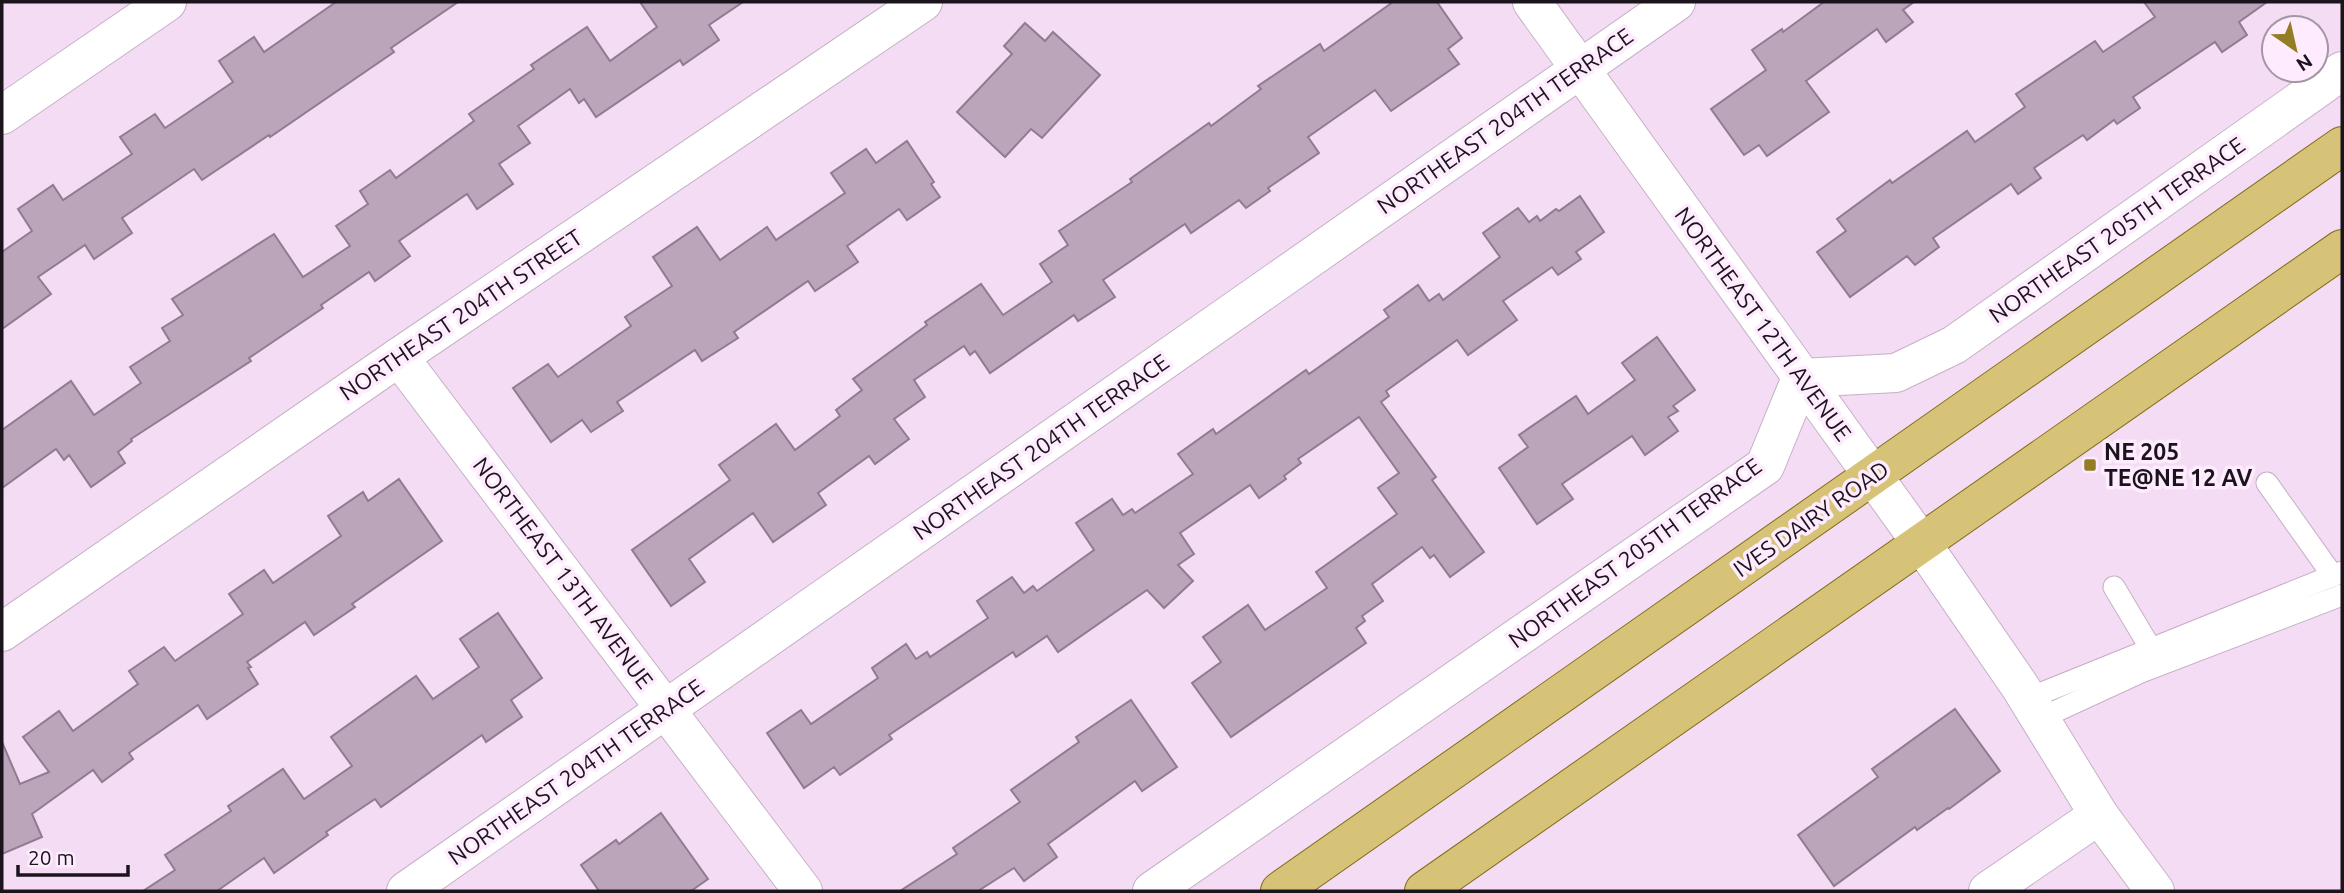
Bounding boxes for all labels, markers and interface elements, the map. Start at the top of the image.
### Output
north arrow [2260,14,2330,84]
street label: NORTHEAST 204TH TERRACE [1372,23,1637,219]
text: N [2292,50,2317,76]
street label: NORTHEAST 205TH TERRACE [1984,132,2249,328]
street label: NORTHEAST 12TH AVENUE [1670,202,1857,445]
street label: NORTHEAST 204TH STREET [335,224,587,405]
street label: NORTHEAST 204TH TERRACE [908,349,1173,545]
place label: NE 205 TE@NE 12 AV [2104,439,2252,490]
street label: NORTHEAST 13TH AVENUE [468,452,658,693]
street label: NORTHEAST 205TH TERRACE [1504,453,1766,653]
street label: IVES DAIRY ROAD [1728,456,1893,581]
marker: NE 205 TE@NE 12 AV [2082,457,2098,473]
street label: NORTHEAST 204TH TERRACE [443,674,708,870]
scale bar [18,834,128,878]
text: 20 m [28,845,75,869]

